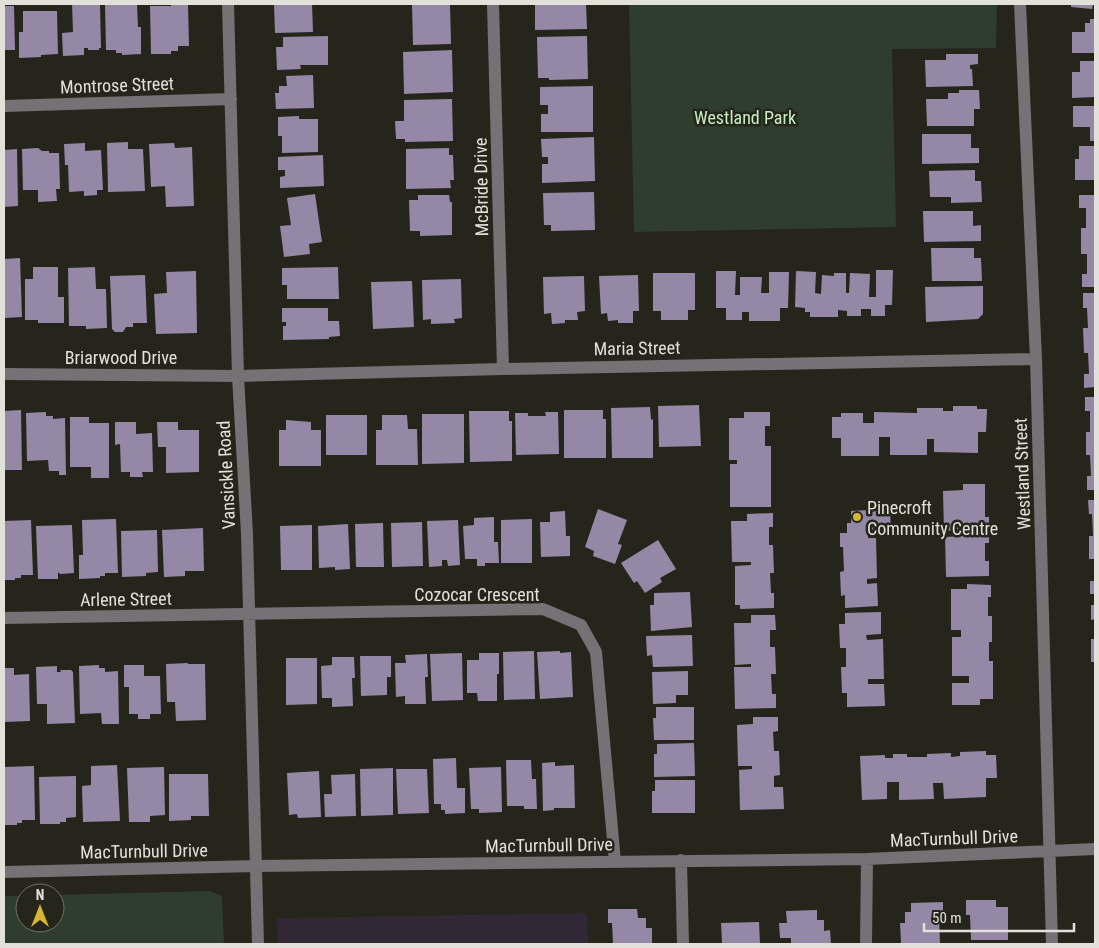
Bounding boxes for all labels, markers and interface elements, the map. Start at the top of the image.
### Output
street label: Montrose Street [60,73,174,97]
park label: Westland Park [694,107,796,128]
street label: McBride Drive [470,137,492,237]
street label: Maria Street [593,337,681,359]
street label: Briarwood Drive [65,347,177,368]
street label: Westland Street [1010,418,1034,530]
street label: Vansickle Road [213,420,239,530]
place label: Pinecroft Community Centre [867,497,998,539]
marker: Pinecroft Community Centre [851,511,863,523]
street label: Cozocar Crescent [414,584,540,605]
street label: Arlene Street [80,588,172,610]
street label: MacTurnbull Drive [890,825,1018,851]
street label: MacTurnbull Drive [485,833,613,857]
street label: MacTurnbull Drive [80,839,208,863]
north arrow [15,883,65,933]
text: N [36,887,44,903]
scale bar [924,900,1074,932]
text: 50 m [932,909,962,927]

